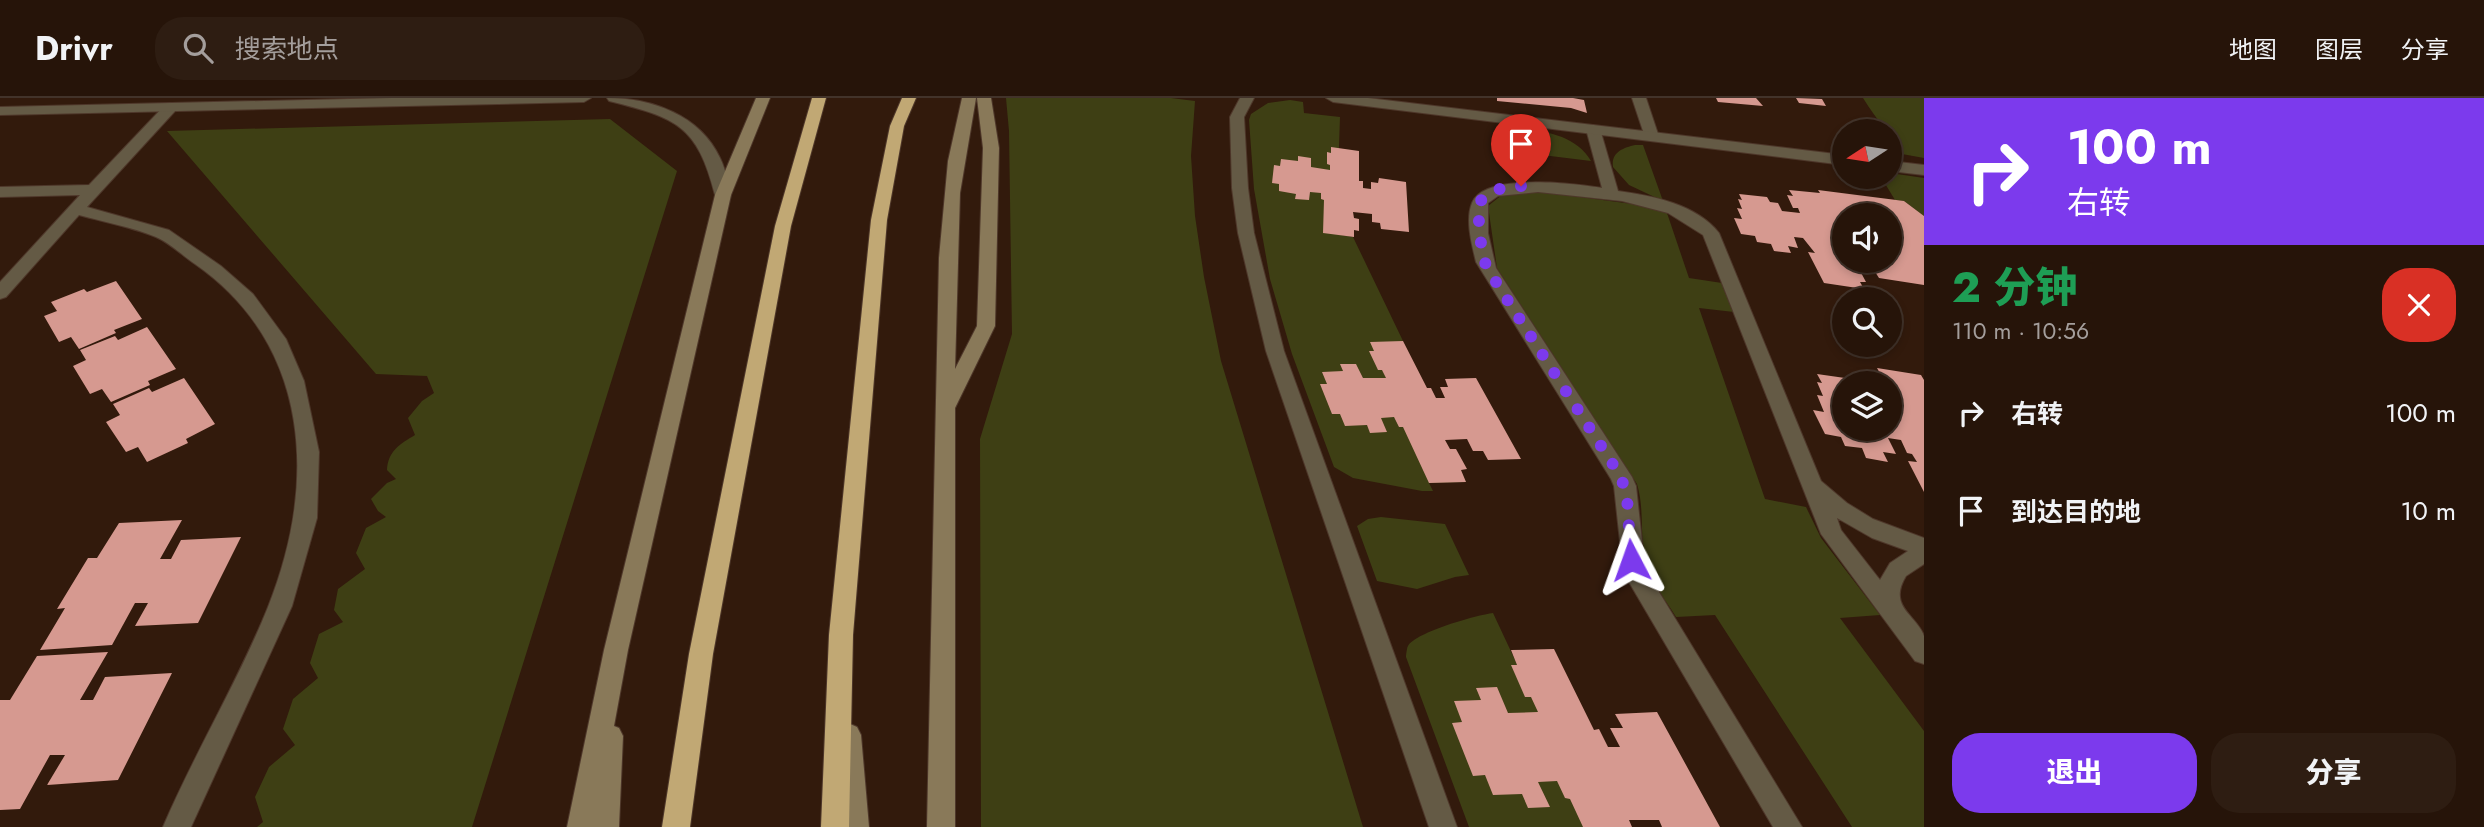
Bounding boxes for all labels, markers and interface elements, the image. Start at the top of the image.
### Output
search box [155,17,645,80]
text: Drivr [35,25,113,72]
icon: search [179,29,217,67]
text: 搜索地点 [235,30,339,68]
text: 地图 [2229,32,2277,67]
text: 图层 [2315,32,2363,67]
text: 分享 [2401,32,2449,67]
text: 100 m [2067,112,2212,182]
pin [1491,114,1551,186]
north arrow [1832,119,1902,189]
map controls [1832,119,1902,441]
icon: arrive [1502,125,1540,163]
icon: right [1952,126,2043,217]
text: 右转 [2067,180,2131,226]
button: sound [1832,203,1902,273]
text: 2 分钟 [1952,257,2077,318]
button: close [2382,268,2456,342]
button: search [1832,287,1902,357]
text: 110 m · 10:56 [1952,314,2089,348]
button: layers [1832,371,1902,441]
icon: right [1952,394,1990,432]
text: 100 m [2385,394,2456,432]
text: 右转 [2011,395,2063,433]
icon: arrive [1952,492,1990,530]
text: 10 m [2401,492,2456,530]
text: 到达目的地 [2011,493,2141,531]
position arrow [1594,523,1668,597]
button: 退出 [1952,733,2197,813]
button: 分享 [2211,733,2456,813]

